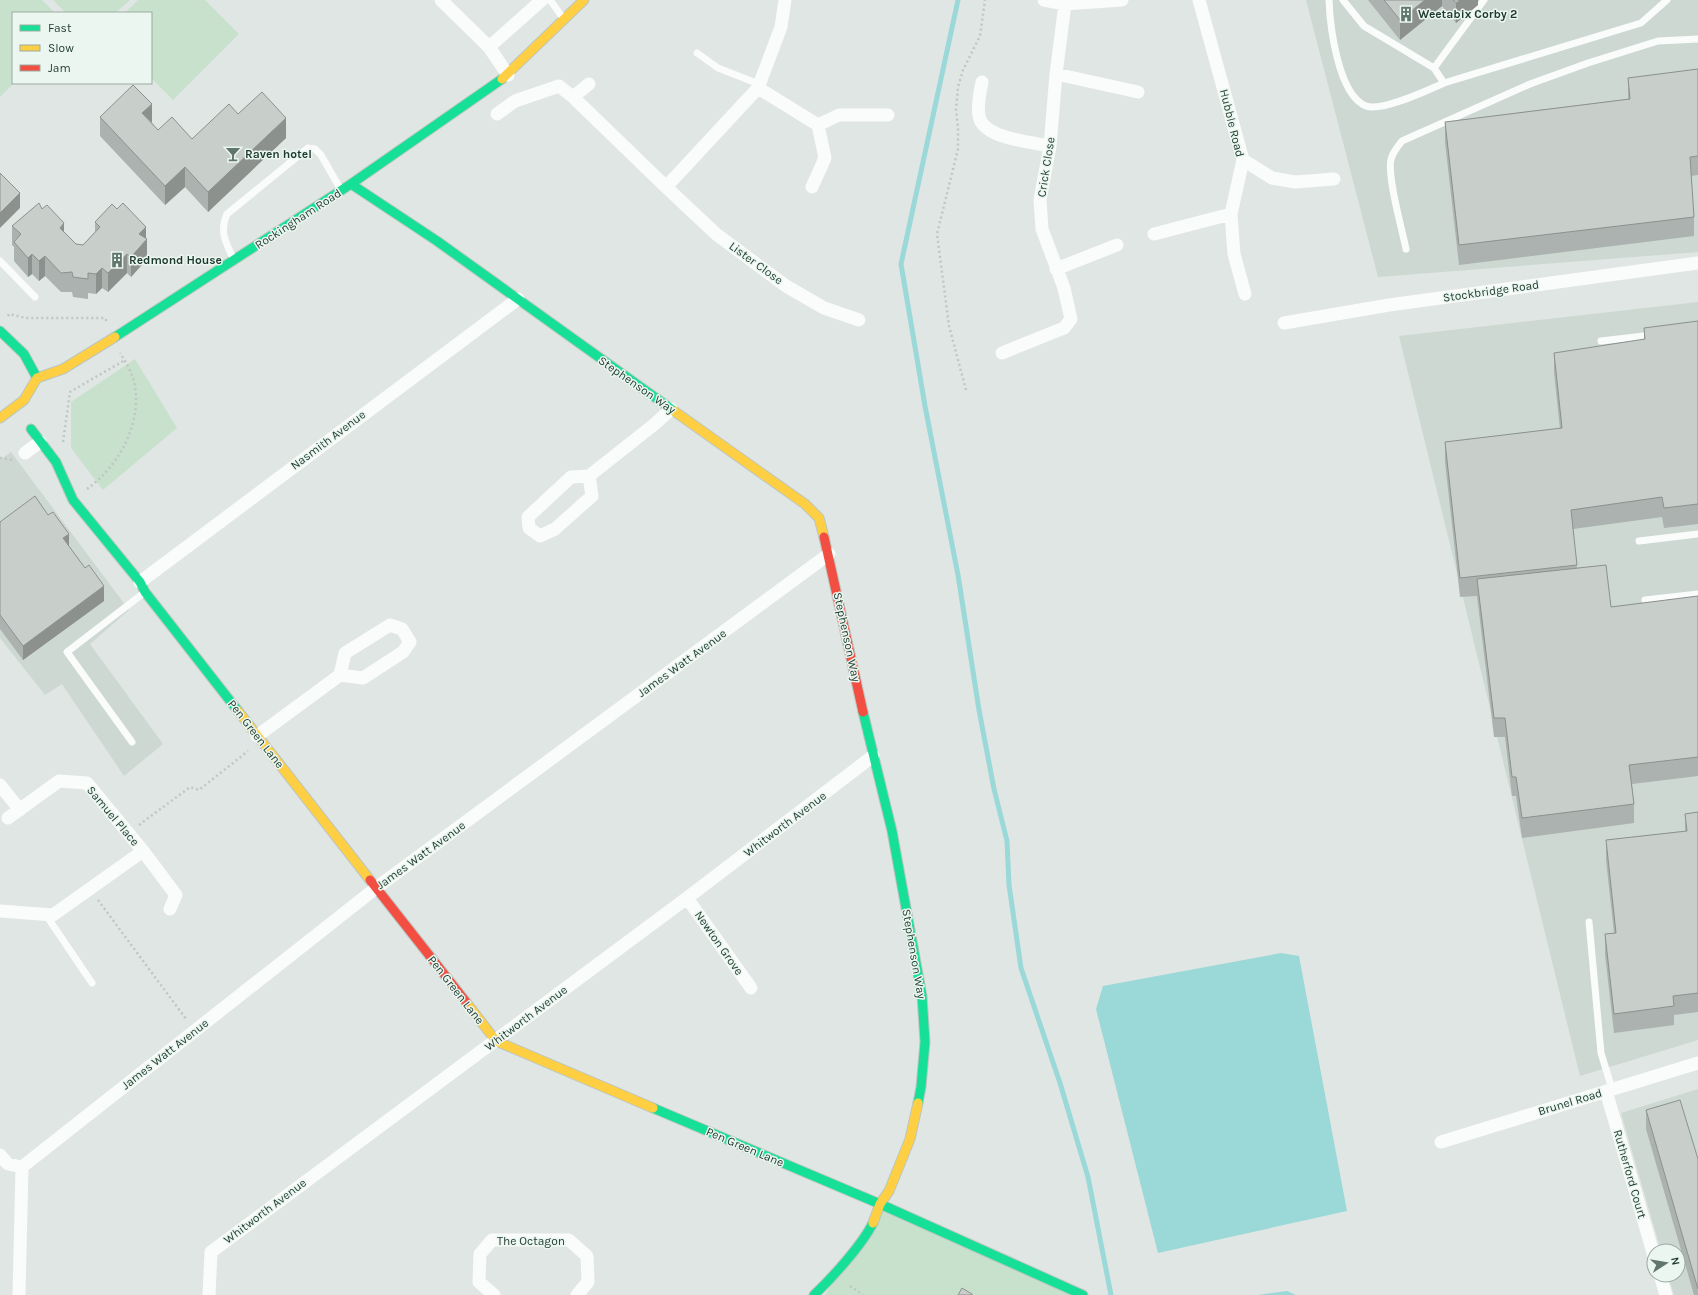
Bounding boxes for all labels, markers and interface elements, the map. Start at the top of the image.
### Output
building icon: Weetabix Corby 2 [1397,5,1415,23]
place label: Weetabix Corby 2 [1418,7,1517,21]
legend [12,12,152,84]
text: Fast [48,21,72,35]
text: Slow [48,41,74,55]
text: Jam [48,61,71,75]
street label: Hubble Road [1217,88,1247,158]
street label: Crick Close [1034,136,1058,198]
bar icon: Raven hotel [224,145,242,163]
place label: Raven hotel [245,147,312,161]
street label: Rockingham Road [252,186,344,252]
street label: Lister Close [726,239,786,287]
building icon: Redmond House [108,251,126,269]
place label: Redmond House [129,253,222,267]
street label: Stockbridge Road [1442,277,1540,305]
street label: Stephenson Way [596,353,679,417]
street label: Nasmith Avenue [288,407,368,473]
street label: Stephenson Way [831,591,863,683]
street label: James Watt Avenue [635,626,729,700]
street label: Pen Green Lane [225,697,287,771]
street label: Samuel Place [84,783,142,849]
street label: Whitworth Avenue [741,788,829,860]
street label: James Watt Avenue [374,818,468,892]
street label: Newton Grove [692,908,746,978]
street label: Stephenson Way [899,908,929,1000]
street label: Pen Green Lane [425,953,487,1027]
street label: Whitworth Avenue [482,982,570,1054]
street label: James Watt Avenue [119,1016,211,1092]
street label: Brunel Road [1536,1086,1604,1118]
street label: Pen Green Lane [704,1124,786,1170]
street label: Rutherford Court [1611,1128,1650,1221]
street label: Whitworth Avenue [221,1175,309,1247]
street label: The Octagon [497,1234,565,1248]
north arrow [1646,1243,1686,1283]
text: N [1668,1256,1682,1266]

